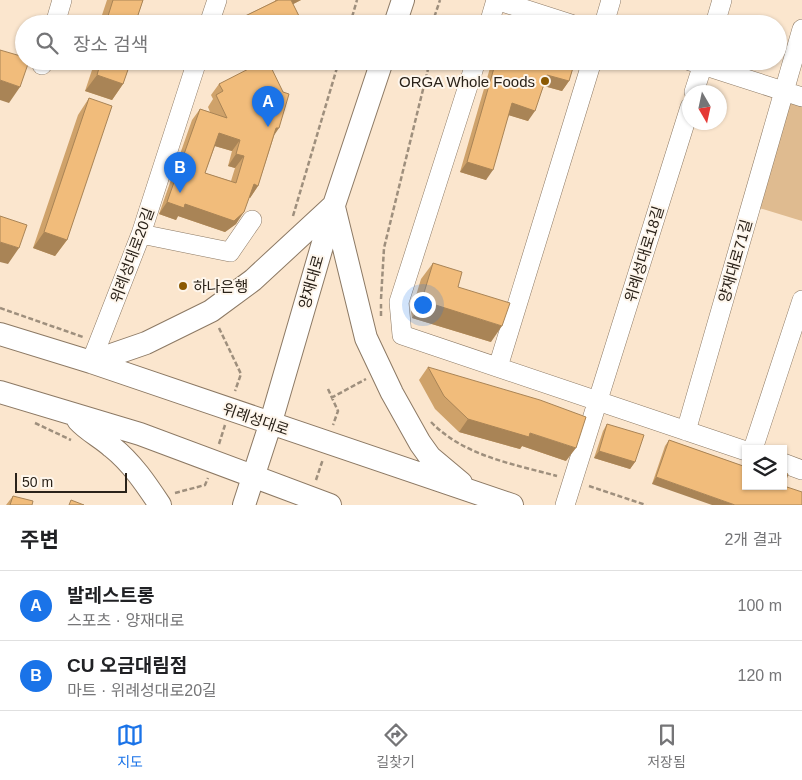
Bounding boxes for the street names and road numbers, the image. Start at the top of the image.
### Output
street label: 위례성대로18길 [621,204,667,304]
street label: 위례성대로20길 [107,205,157,305]
street label: 양재대로71길 [715,217,755,305]
street label: 양재대로 [295,253,327,311]
street label: 위례성대로 [221,400,291,438]

